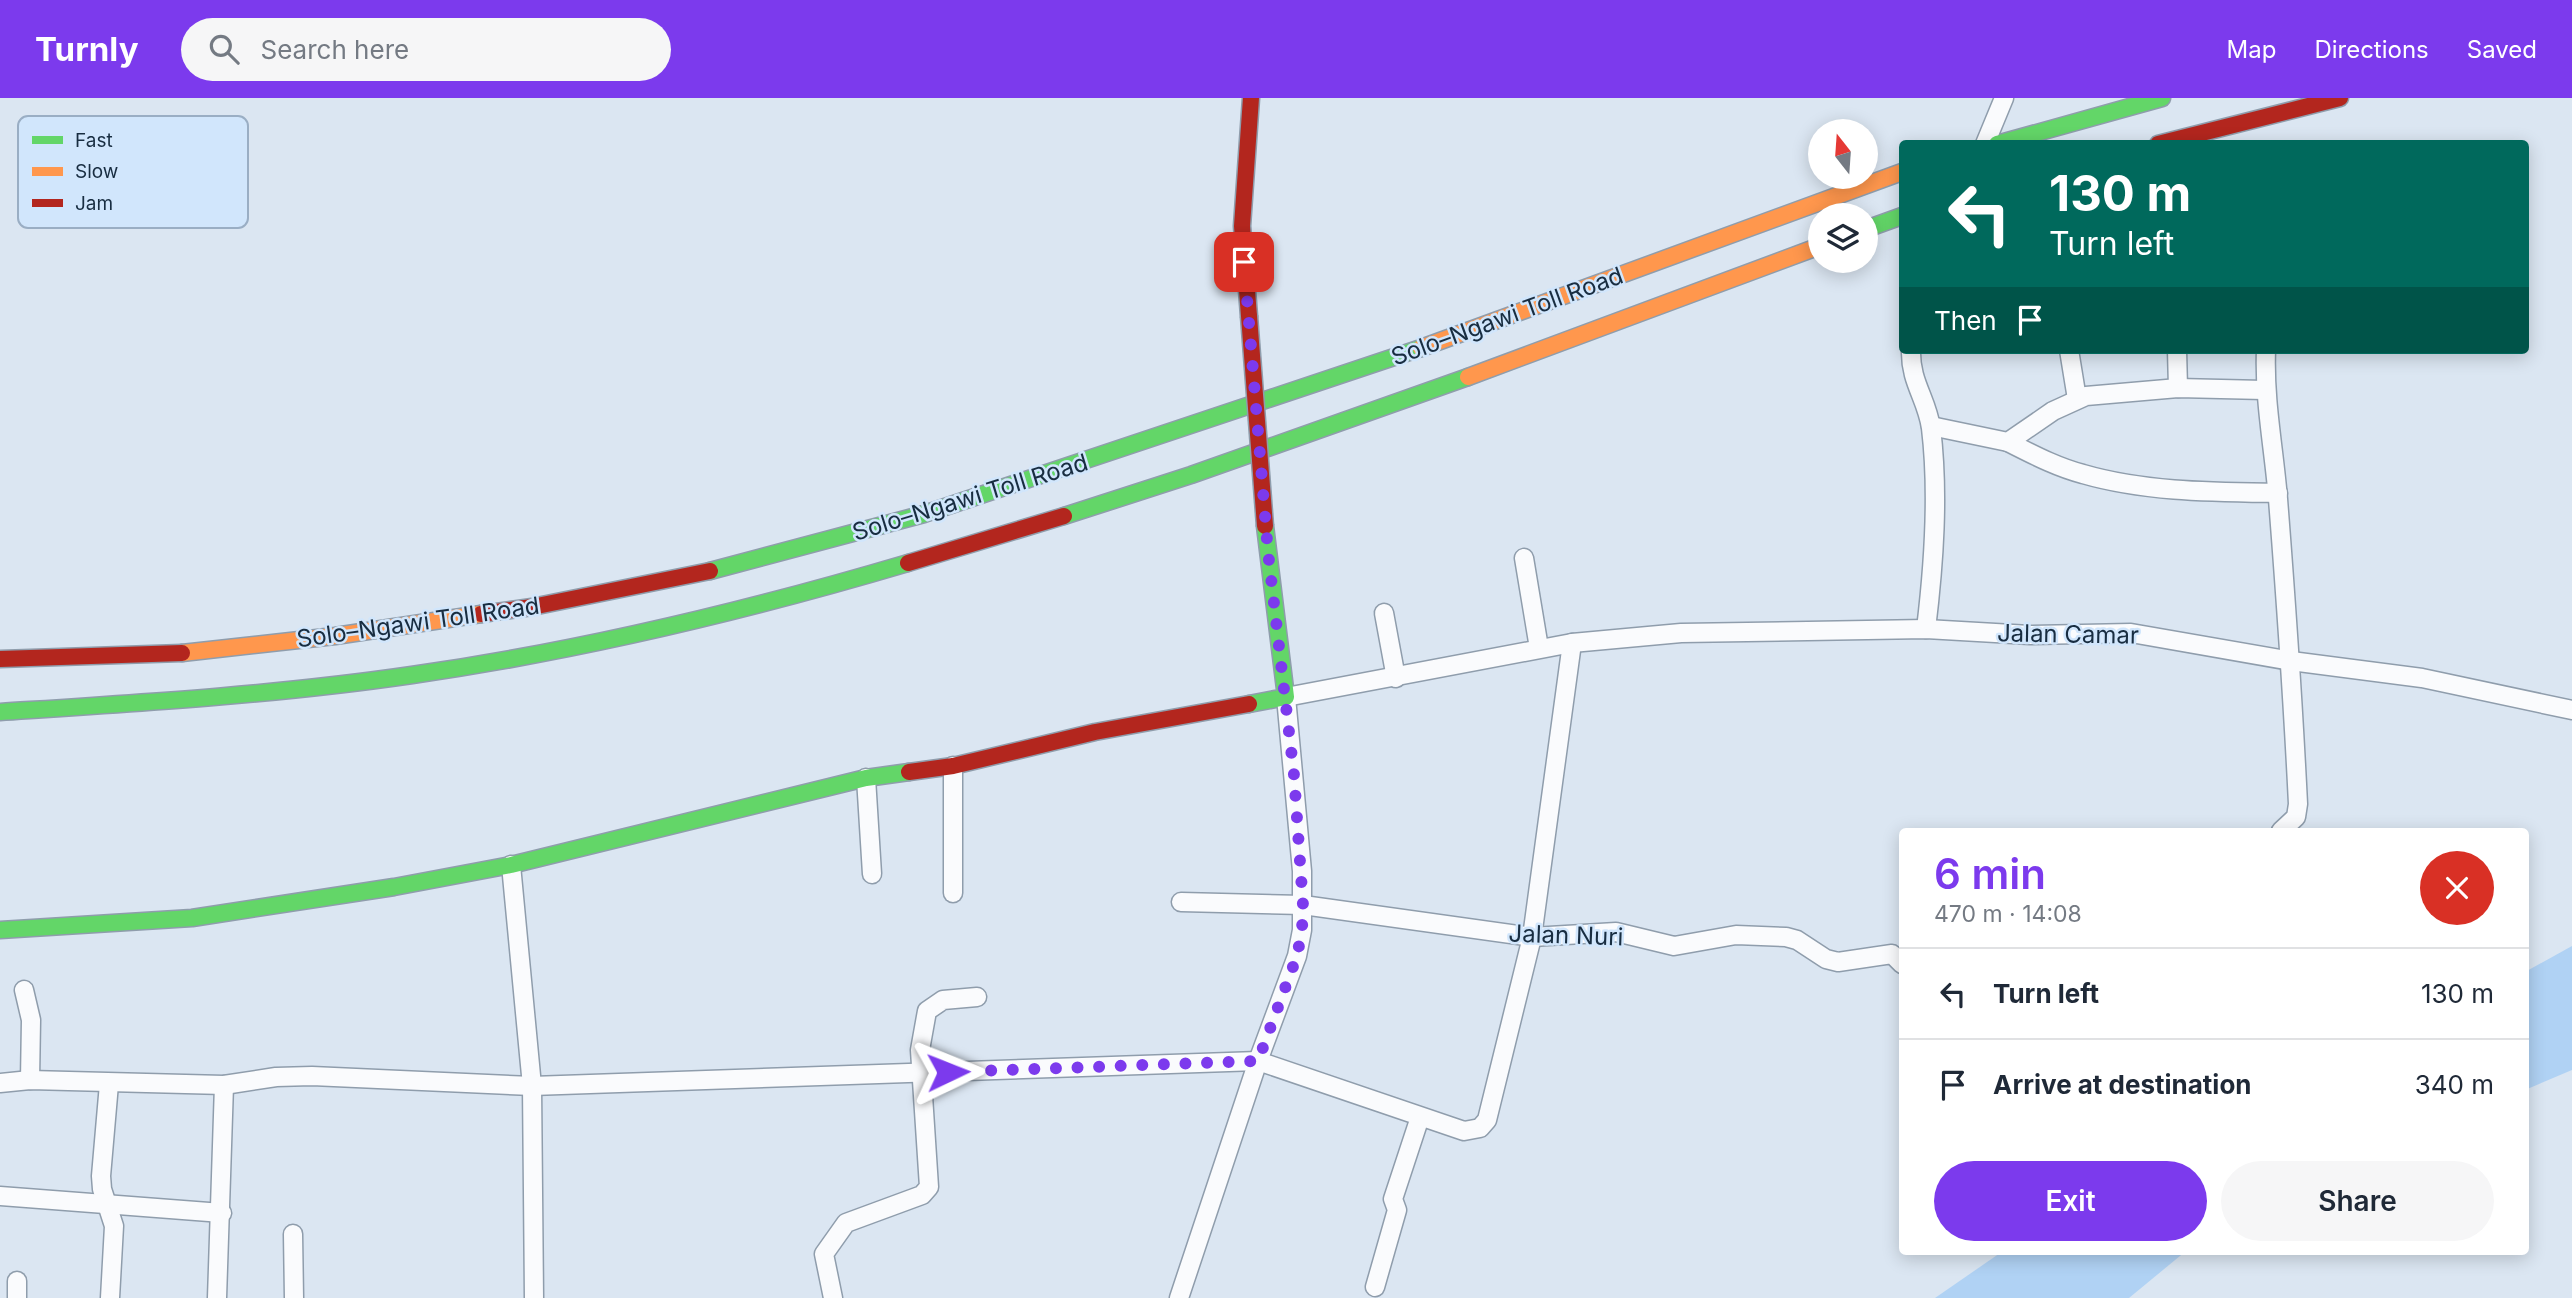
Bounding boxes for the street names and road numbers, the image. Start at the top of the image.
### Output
street label: Solo–Ngawi Toll Road [1387,261,1627,371]
street label: Solo–Ngawi Toll Road [849,447,1091,547]
street label: Solo–Ngawi Toll Road [295,591,541,653]
street label: Jalan Camar [1997,618,2139,650]
street label: Jalan Nuri [1508,919,1624,951]

